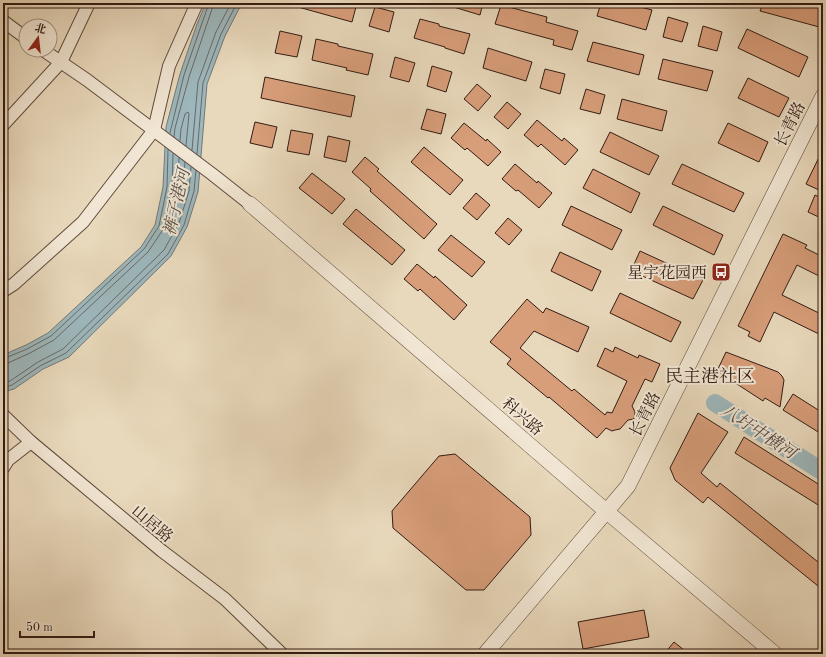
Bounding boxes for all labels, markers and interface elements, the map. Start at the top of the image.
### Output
north arrow [18,18,58,58]
text: 北 [33,22,47,37]
street label: 长青路 [771,99,809,150]
water label: 裤子港河 [160,164,194,237]
bus stop icon: 星宇花园西 [710,261,732,283]
place label: 星宇花园西 [627,264,707,282]
district label: 民主港社区 [665,366,755,386]
street label: 长青路 [626,389,664,440]
street label: 科兴路 [498,394,546,439]
water label: 八圩中横河 [718,400,802,464]
street label: 山居路 [128,501,177,546]
scale bar [20,613,94,639]
text: 50 m [26,621,53,634]

